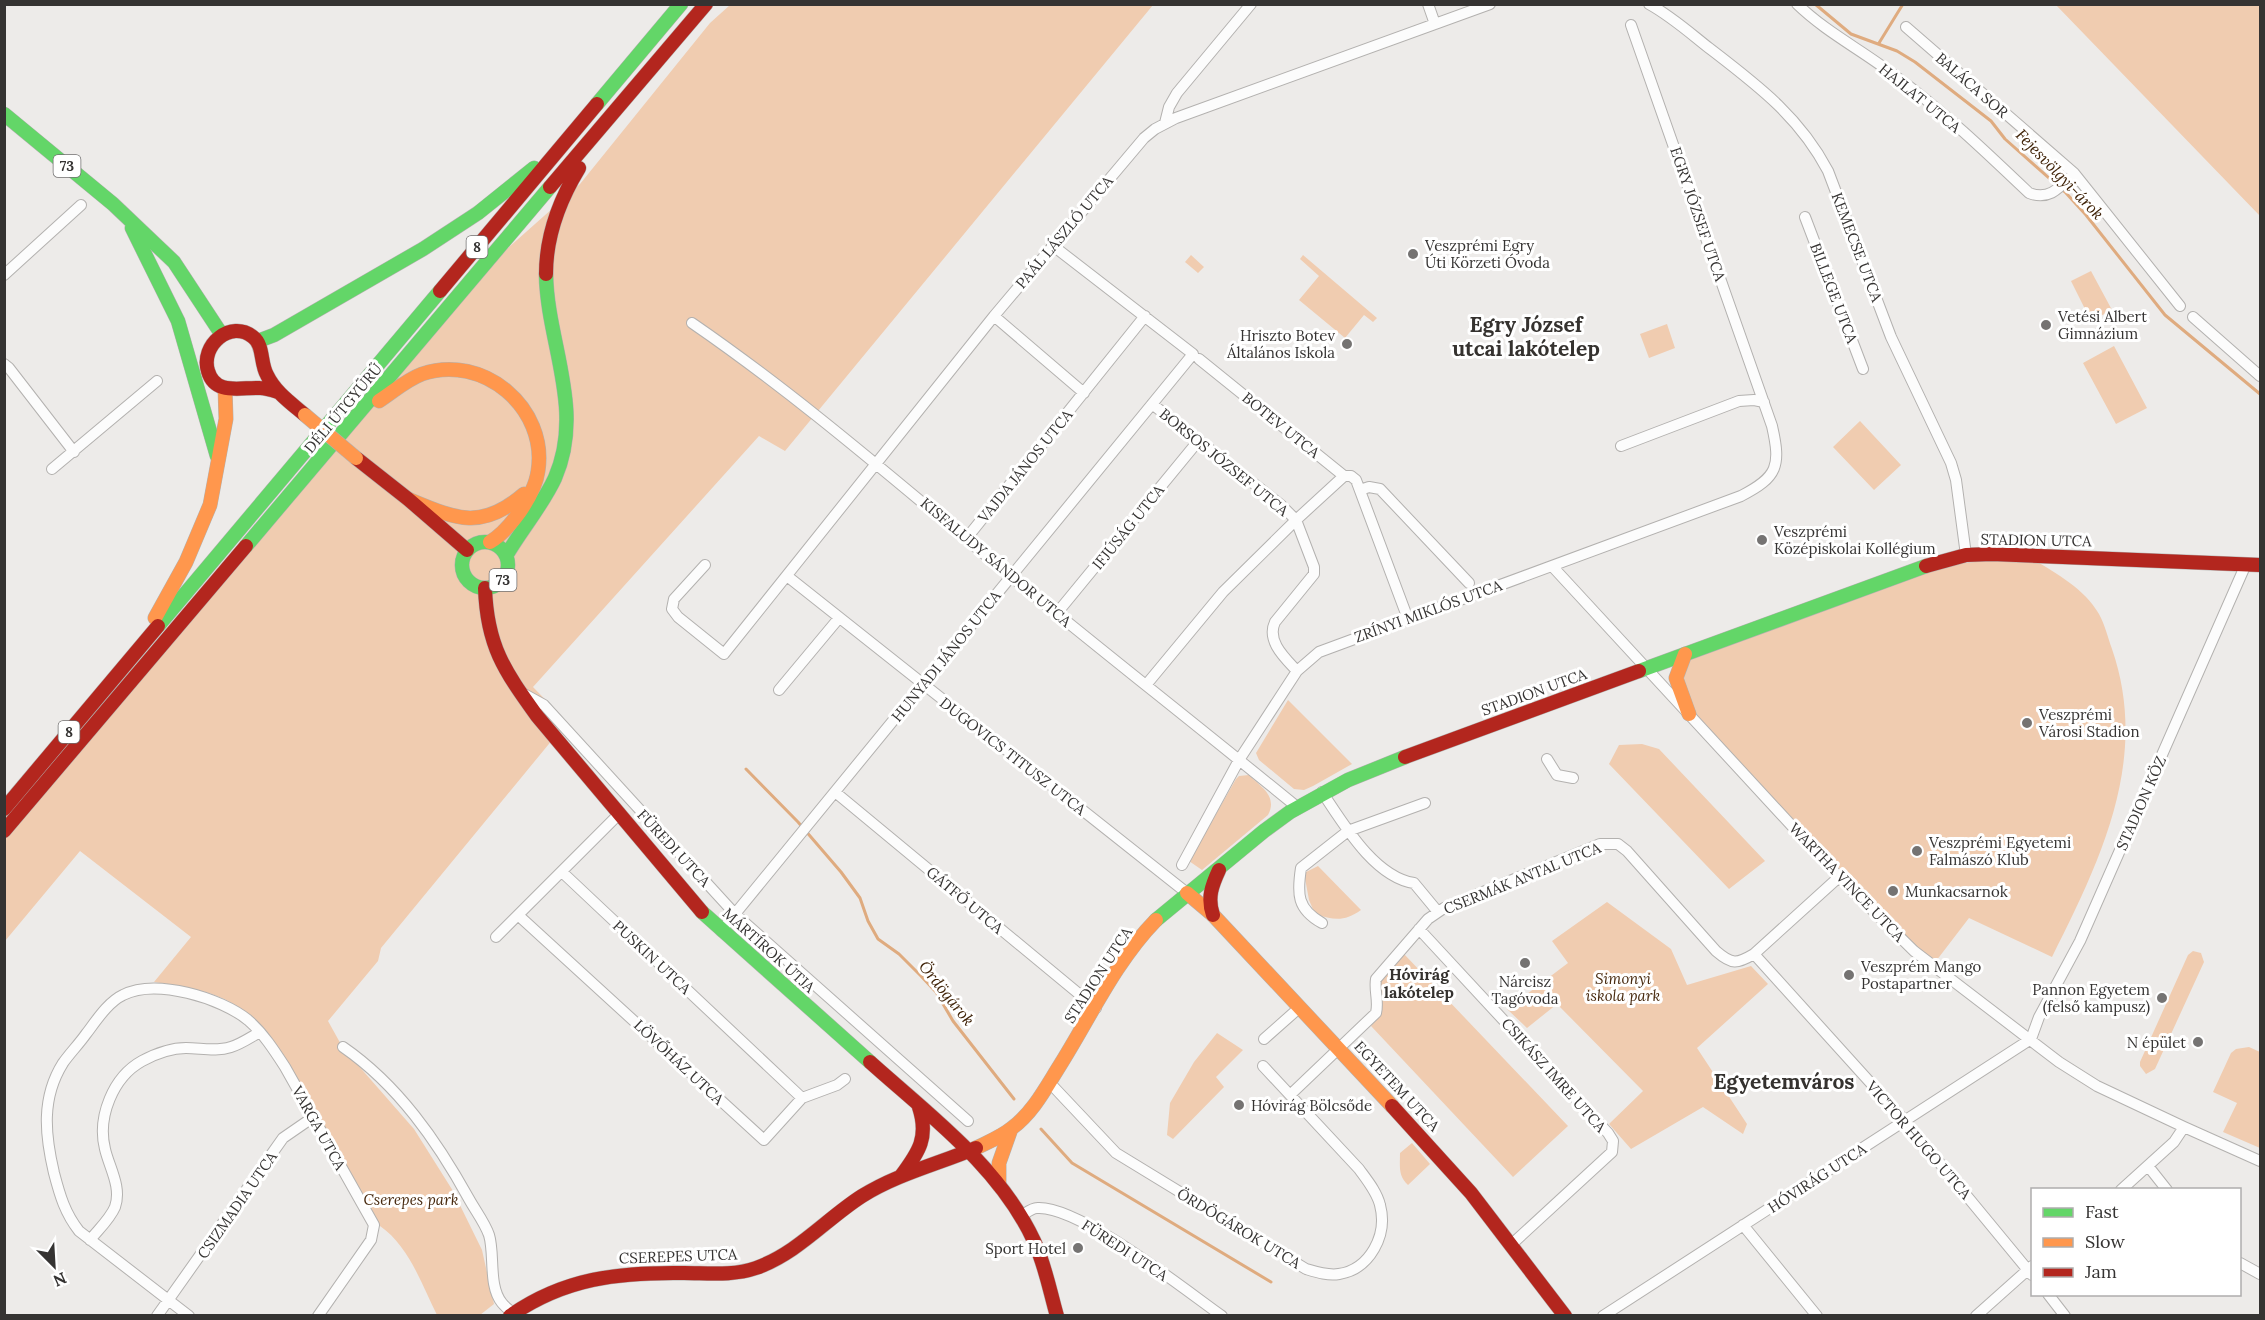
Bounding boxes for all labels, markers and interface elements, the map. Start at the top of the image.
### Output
street label: BALÁCA SOR [1932,48,2013,122]
street label: HAJLAT UTCA [1875,59,1965,137]
water label: Fejesvölgyi-árok [2012,125,2108,223]
street label: EGRY JÓZSEF UTCA [1666,144,1730,284]
road number: 73 [54,155,80,177]
street label: PAÁL LÁSZLÓ UTCA [1011,171,1117,292]
street label: KEMECSE UTCA [1827,190,1887,305]
road number: 8 [466,236,488,258]
place label: Veszprémi Egry Úti Körzeti Óvoda [1424,236,1550,272]
street label: BILLEGE UTCA [1806,240,1862,347]
marker: Veszprémi Egry Úti Körzeti Óvoda [1406,247,1420,261]
place label: Vetési Albert Gimnázium [2057,307,2147,343]
district label: Egry József utcai lakótelep [1452,311,1600,362]
marker: Vetési Albert Gimnázium [2039,318,2053,332]
place label: Hriszto Botev Általános Iskola [1226,326,1335,362]
marker: Hriszto Botev Általános Iskola [1340,337,1354,351]
street label: DÉLI ÚTGYŰRŰ [300,359,386,457]
street label: BOTEV UTCA [1238,388,1324,462]
street label: BORSOS JÓZSEF UTCA [1156,404,1293,520]
street label: VAJDA JÁNOS UTCA [973,405,1077,527]
street label: IFJÚSÁG UTCA [1088,480,1168,573]
street label: KISFALUDY SÁNDOR UTCA [917,493,1076,631]
place label: Veszprémi Középiskolai Kollégium [1773,522,1936,558]
street label: STADION UTCA [1980,530,2092,550]
marker: Veszprémi Középiskolai Kollégium [1755,533,1769,547]
road number: 73 [490,569,516,591]
street label: ZRÍNYI MIKLÓS UTCA [1352,575,1505,647]
street label: HUNYADI JÁNOS UTCA [887,586,1005,726]
street label: STADION UTCA [1479,664,1590,720]
street label: DUGOVICS TITUSZ UTCA [936,693,1090,819]
place label: Veszprémi Városi Stadion [2038,705,2140,741]
marker: Veszprémi Városi Stadion [2020,716,2034,730]
road number: 8 [58,721,80,743]
street label: STADION KÖZ [2112,753,2170,853]
street label: FÜREDI UTCA [633,805,715,891]
street label: WARTHA VINCE UTCA [1785,818,1909,946]
place label: Veszprémi Egyetemi Falmászó Klub [1928,833,2071,869]
street label: CSERMÁK ANTAL UTCA [1441,838,1604,918]
marker: Veszprémi Egyetemi Falmászó Klub [1910,844,1924,858]
street label: GÁTFŐ UTCA [923,862,1008,938]
place label: Munkacsarnok [1905,882,2008,901]
marker: Munkacsarnok [1886,884,1900,898]
street label: MÁRTÍROK ÚTJA [719,904,820,997]
street label: PUSKIN UTCA [609,916,696,999]
street label: STADION UTCA [1060,923,1136,1027]
marker: Nárcisz Tagóvoda [1518,956,1532,970]
water label: Ördögárok [915,957,979,1029]
place label: Veszprém Mango Postapartner [1860,957,1982,993]
district label: Hóvirág lakótelep [1384,964,1454,1002]
marker: Veszprém Mango Postapartner [1842,968,1856,982]
park label: Simonyi iskola park [1586,969,1660,1005]
place label: Nárcisz Tagóvoda [1492,972,1559,1008]
place label: Pannon Egyetem (felső kampusz) [2032,980,2150,1017]
marker: Pannon Egyetem (felső kampusz) [2155,991,2169,1005]
street label: CSIKÁSZ IMRE UTCA [1498,1014,1611,1137]
street label: LÖVŐHÁZ UTCA [630,1015,728,1109]
place label: N épület [2127,1033,2186,1052]
marker: N épület [2191,1035,2205,1049]
street label: EGYETEM UTCA [1350,1037,1444,1136]
district label: Egyetemváros [1713,1068,1855,1095]
street label: VICTOR HUGO UTCA [1862,1076,1976,1203]
street label: VARGA UTCA [288,1082,350,1174]
place label: Hóvirág Bölcsőde [1251,1096,1372,1115]
marker: Hóvirág Bölcsőde [1232,1098,1246,1112]
street label: HÓVIRÁG UTCA [1764,1139,1870,1217]
street label: CSIZMADIA UTCA [193,1147,281,1262]
street label: ÖRDÖGÁROK UTCA [1174,1184,1305,1273]
legend [2031,1188,2241,1296]
park label: Cserepes park [363,1190,459,1209]
text: Fast [2085,1200,2119,1223]
street label: FÜREDI UTCA [1078,1215,1172,1285]
text: Slow [2085,1230,2125,1253]
north arrow [24,1236,84,1296]
place label: Sport Hotel [985,1239,1066,1258]
marker: Sport Hotel [1071,1241,1085,1255]
street label: CSEREPES UTCA [618,1244,738,1268]
text: Jam [2084,1260,2117,1283]
text: N [50,1268,70,1291]

